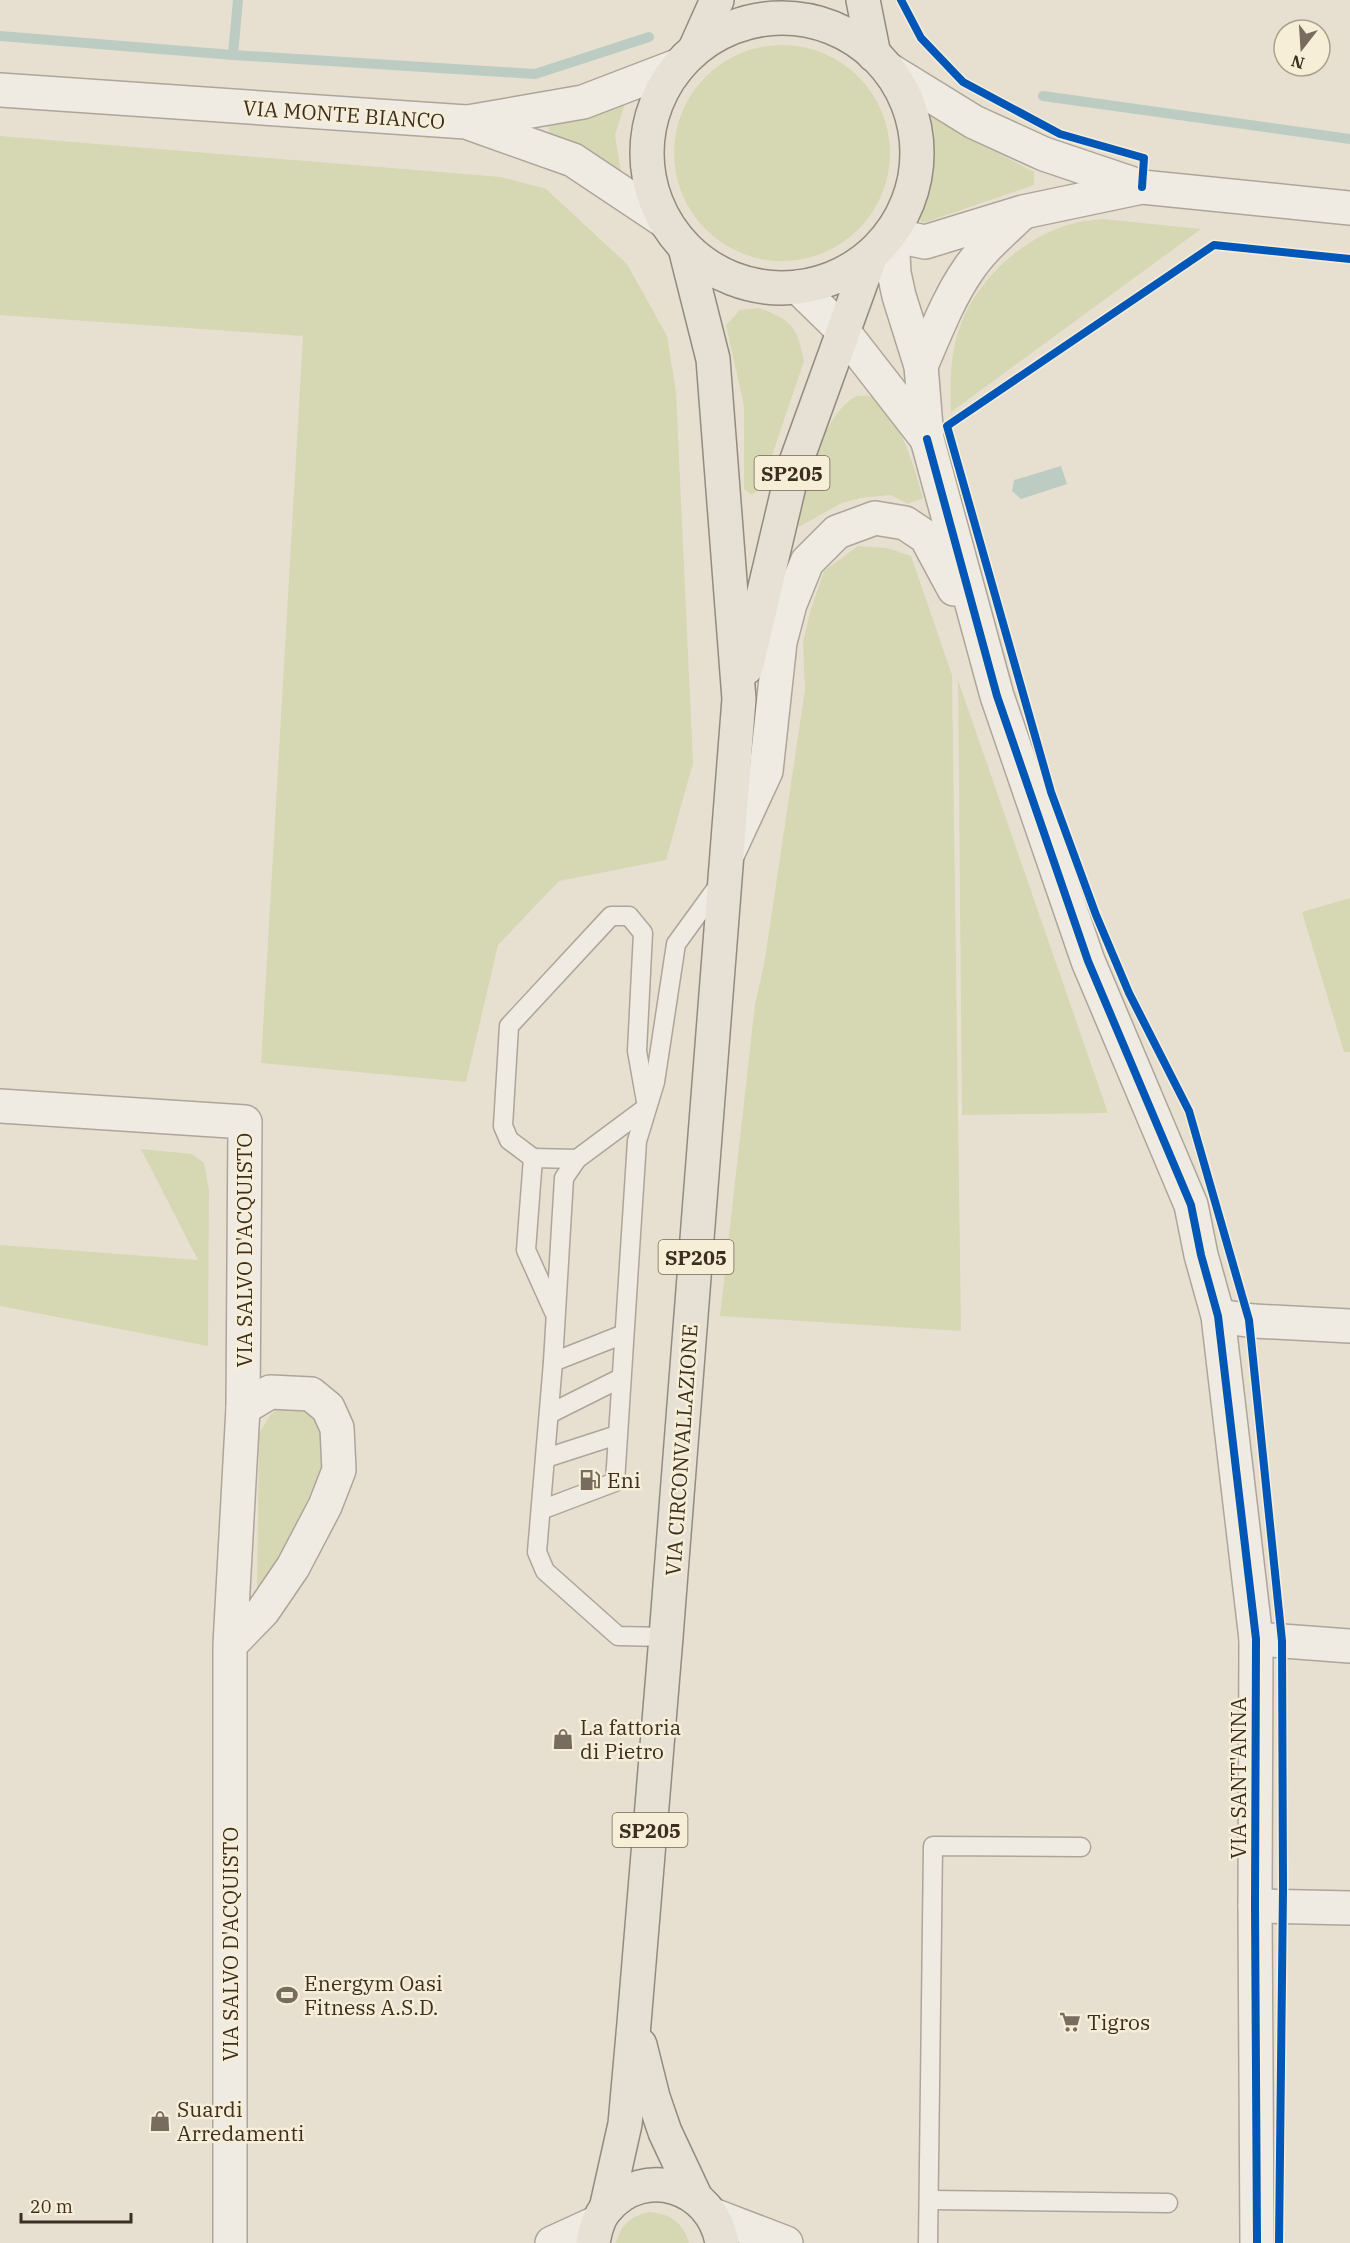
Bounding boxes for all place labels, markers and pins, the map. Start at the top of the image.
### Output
place label: Eni [607,1466,641,1494]
fuel station icon: Eni [578,1468,602,1492]
place label: La fattoria di Pietro [580,1713,681,1765]
shop icon: La fattoria di Pietro [551,1727,575,1751]
place label: Energym Oasi Fitness A.S.D. [304,1969,443,2021]
sports icon: Energym Oasi Fitness A.S.D. [275,1983,299,2007]
place label: Tigros [1087,2008,1150,2036]
supermarket icon: Tigros [1058,2010,1082,2034]
place label: Suardi Arredamenti [177,2095,304,2147]
shop icon: Suardi Arredamenti [148,2109,172,2133]

